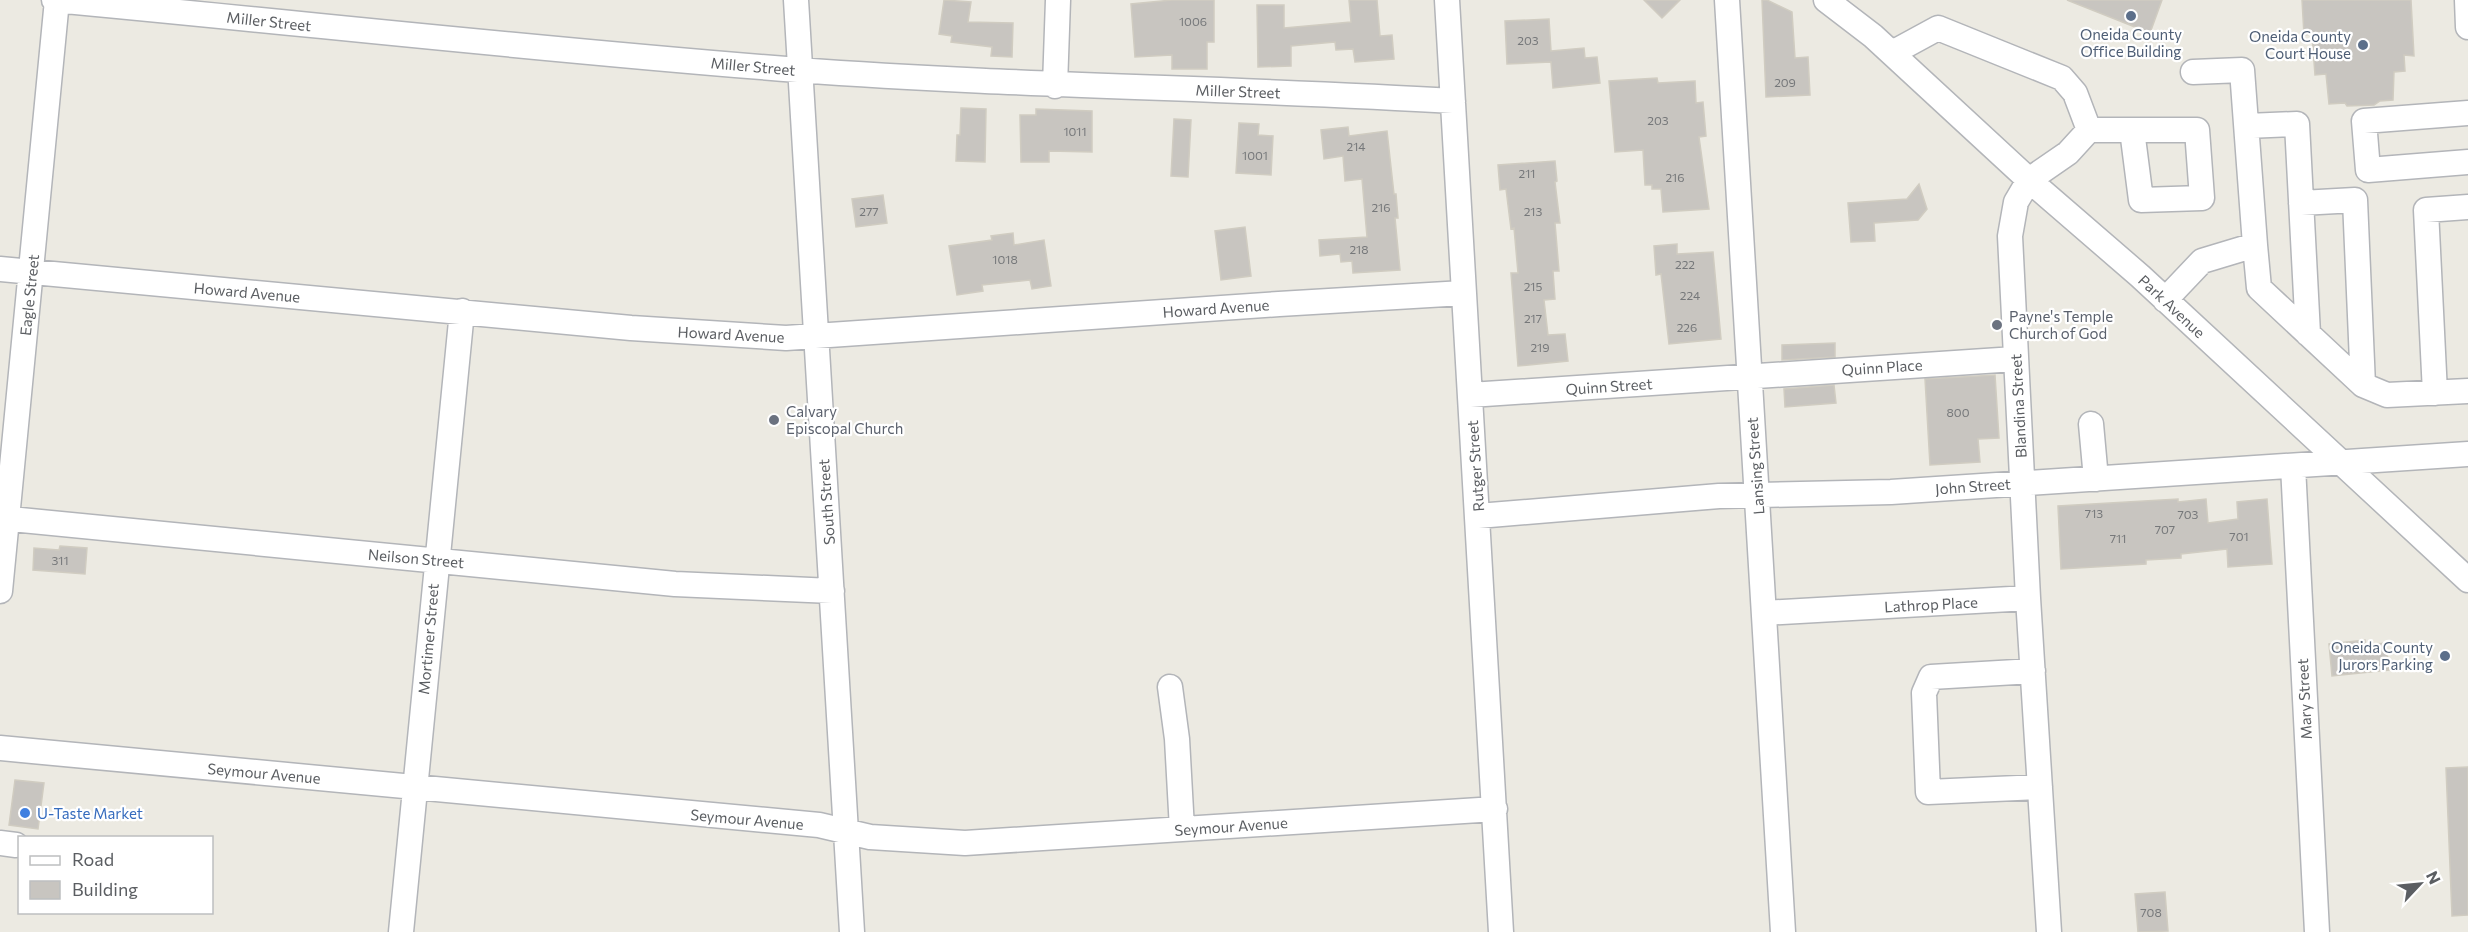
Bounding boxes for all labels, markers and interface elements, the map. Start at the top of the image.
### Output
street label: Miller Street [226,8,312,34]
marker: Oneida County Office Building [2124,9,2138,23]
house number: 1006 [1179,14,1207,28]
place label: Oneida County Office Building [2080,25,2182,60]
place label: Oneida County Court House [2249,27,2351,62]
house number: 203 [1517,33,1539,47]
marker: Oneida County Court House [2356,38,2370,52]
street label: Miller Street [710,53,796,79]
house number: 209 [1774,75,1796,89]
street label: Miller Street [1195,81,1281,101]
house number: 203 [1647,113,1669,127]
house number: 1011 [1063,124,1087,138]
house number: 214 [1347,139,1365,153]
house number: 1001 [1242,148,1268,162]
house number: 211 [1519,166,1535,180]
house number: 216 [1665,170,1685,184]
house number: 216 [1371,200,1391,214]
house number: 277 [859,204,879,218]
house number: 213 [1524,204,1542,218]
house number: 218 [1349,242,1369,256]
house number: 1018 [992,252,1018,266]
street label: Eagle Street [16,253,42,337]
house number: 222 [1675,257,1695,271]
street label: Park Avenue [2135,271,2209,341]
street label: Howard Avenue [193,278,301,306]
house number: 215 [1524,279,1542,293]
house number: 224 [1680,288,1700,302]
street label: Howard Avenue [1162,295,1270,321]
place label: Payne's Temple Church of God [2009,307,2113,342]
house number: 217 [1524,311,1542,325]
marker: Payne's Temple Church of God [1990,318,2004,332]
house number: 226 [1677,320,1697,334]
street label: Howard Avenue [677,322,785,346]
house number: 219 [1530,340,1550,354]
street label: Blandina Street [2006,354,2030,458]
street label: Quinn Place [1841,355,1923,379]
street label: Quinn Street [1565,374,1653,398]
place label: Calvary Episcopal Church [786,402,903,437]
house number: 800 [1947,405,1970,419]
marker: Calvary Episcopal Church [767,413,781,427]
street label: Lansing Street [1743,417,1767,515]
street label: Rutger Street [1463,420,1487,512]
street label: South Street [814,458,838,546]
street label: John Street [1935,474,2011,498]
house number: 713 [2085,506,2103,520]
house number: 703 [2178,507,2199,521]
house number: 707 [2155,522,2175,536]
house number: 701 [2229,529,2249,543]
house number: 711 [2110,531,2126,545]
street label: Neilson Street [367,545,465,571]
house number: 311 [51,553,69,567]
street label: Mortimer Street [414,583,442,695]
street label: Lathrop Place [1884,593,1979,615]
place label: Oneida County Jurors Parking [2331,638,2433,673]
marker: Oneida County Jurors Parking [2438,649,2452,663]
street label: Mary Street [2293,658,2315,740]
street label: Seymour Avenue [207,759,321,787]
place label: U-Taste Market [37,804,143,822]
street label: Seymour Avenue [690,805,804,833]
marker: U-Taste Market [18,806,32,820]
street label: Seymour Avenue [1174,813,1288,839]
legend [18,836,213,914]
text: Road [72,848,114,870]
north arrow [2390,854,2450,914]
text: N [2423,868,2445,887]
text: Building [72,878,138,900]
house number: 708 [2140,905,2162,919]

